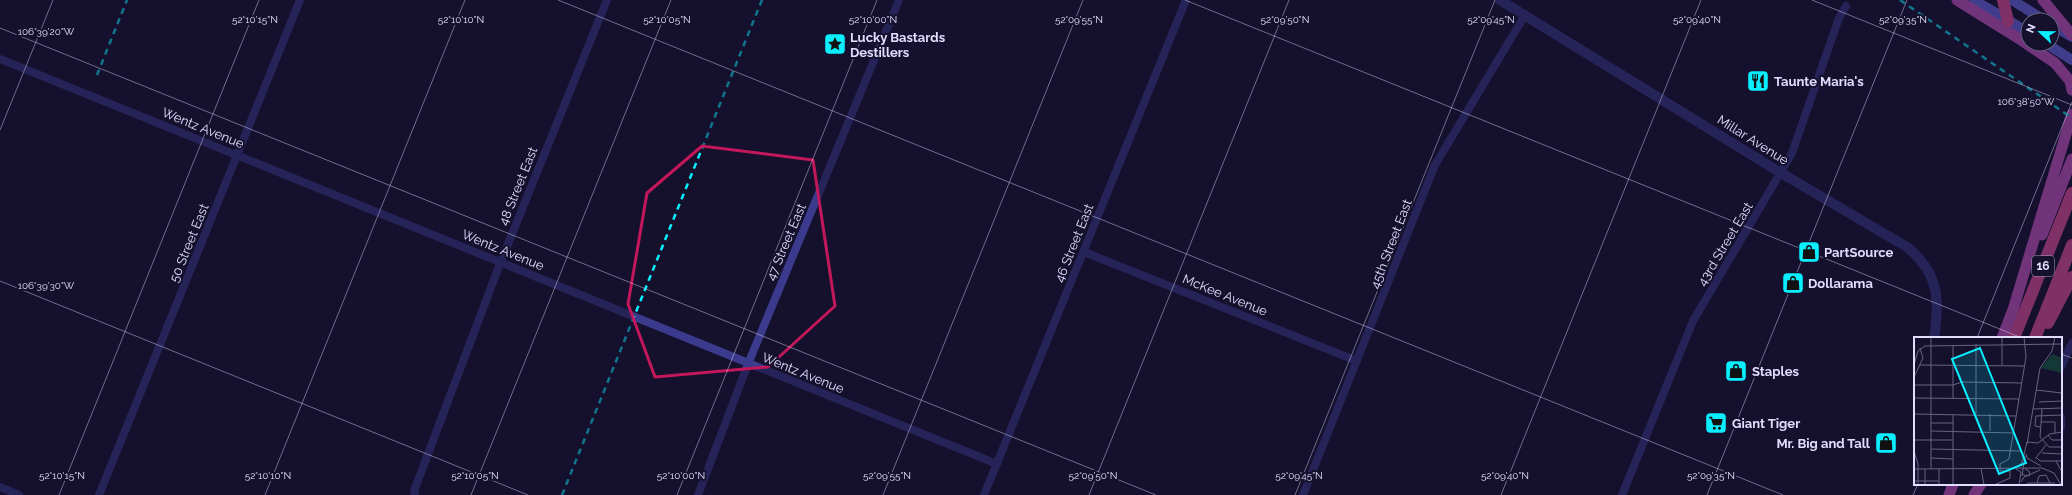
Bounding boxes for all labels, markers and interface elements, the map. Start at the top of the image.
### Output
north arrow [2020,12,2060,52]
text: 52°10'15"N [232,14,278,25]
text: 52°10'10"N [438,14,484,25]
text: 52°10'05"N [643,14,691,25]
text: 52°10'00"N [849,14,897,25]
text: 52°09'55"N [1055,14,1103,25]
text: 52°09'50"N [1261,14,1309,25]
text: 52°09'45"N [1467,14,1515,25]
text: 52°09'40"N [1673,14,1721,25]
text: 52°09'35"N [1879,14,1927,25]
text: N [2024,22,2039,35]
text: 106°39'20"W [18,26,75,37]
place label: Lucky Bastards Destillers [850,30,946,60]
place icon: Lucky Bastards Destillers [822,31,848,57]
restaurant icon: Taunte Maria's [1745,68,1771,94]
place label: Taunte Maria's [1774,74,1864,89]
text: 106°38'50"W [1998,96,2055,107]
street label: Wentz Avenue [160,105,247,151]
street label: Millar Avenue [1715,112,1792,168]
street label: 48 Street East [495,144,541,227]
street label: 45th Street East [1367,197,1415,291]
street label: 43rd Street East [1694,199,1756,288]
street label: 50 Street East [166,201,212,284]
street label: 47 Street East [763,201,809,283]
street label: 46 Street East [1051,201,1097,284]
street label: Wentz Avenue [460,227,547,273]
shop icon: PartSource [1796,239,1822,265]
place label: PartSource [1824,245,1894,260]
road number: 16 [2032,256,2054,276]
shop icon: Dollarama [1780,270,1806,296]
street label: McKee Avenue [1180,271,1270,319]
place label: Dollarama [1808,276,1873,291]
text: 106°39'30"W [18,280,75,291]
inset map [1914,337,2062,485]
street label: Wentz Avenue [760,350,847,396]
shop icon: Staples [1723,358,1749,384]
place label: Staples [1752,364,1799,379]
supermarket icon: Giant Tiger [1703,410,1729,436]
place label: Giant Tiger [1732,416,1800,431]
shop icon: Mr. Big and Tall [1873,430,1899,456]
place label: Mr. Big and Tall [1776,436,1871,451]
text: 52°10'15"N [39,470,85,481]
text: 52°10'10"N [245,470,291,481]
text: 52°10'05"N [451,470,499,481]
text: 52°10'00"N [657,470,705,481]
text: 52°09'55"N [863,470,911,481]
text: 52°09'50"N [1069,470,1117,481]
text: 52°09'45"N [1275,470,1323,481]
text: 52°09'40"N [1481,470,1529,481]
text: 52°09'35"N [1687,470,1735,481]

